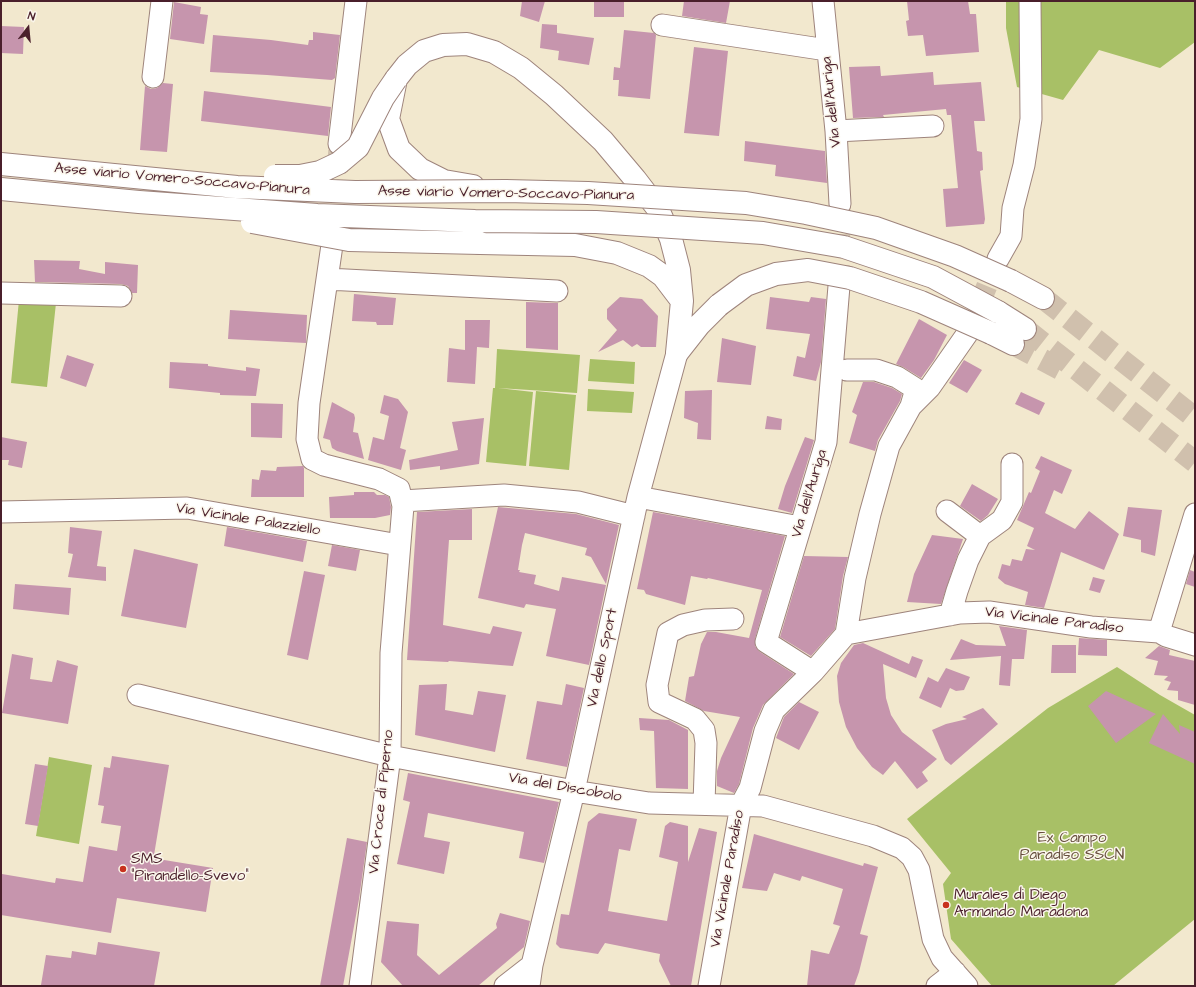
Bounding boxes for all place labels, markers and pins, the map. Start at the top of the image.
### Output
place label: SMS "Pirandello-Svevo" [131,851,249,886]
marker: SMS "Pirandello-Svevo" [118,864,128,874]
place label: Murales di Diego Armando Maradona [954,887,1088,922]
marker: Murales di Diego Armando Maradona [941,900,951,910]

